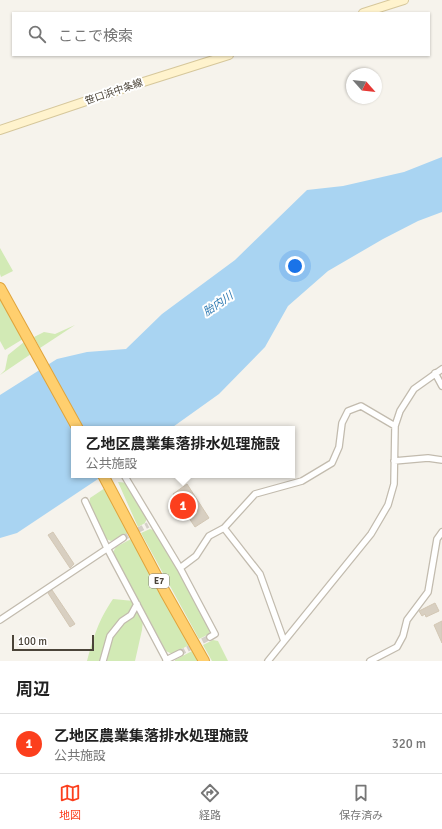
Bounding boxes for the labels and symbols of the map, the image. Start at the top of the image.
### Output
north arrow [346,68,382,104]
street label: 笹口浜中条線 [84,77,144,107]
your location [285,256,305,276]
water label: 胎内川 [201,289,236,319]
pin: 1 [170,491,196,521]
road number: E7 [149,574,169,588]
scale bar [12,633,94,652]

